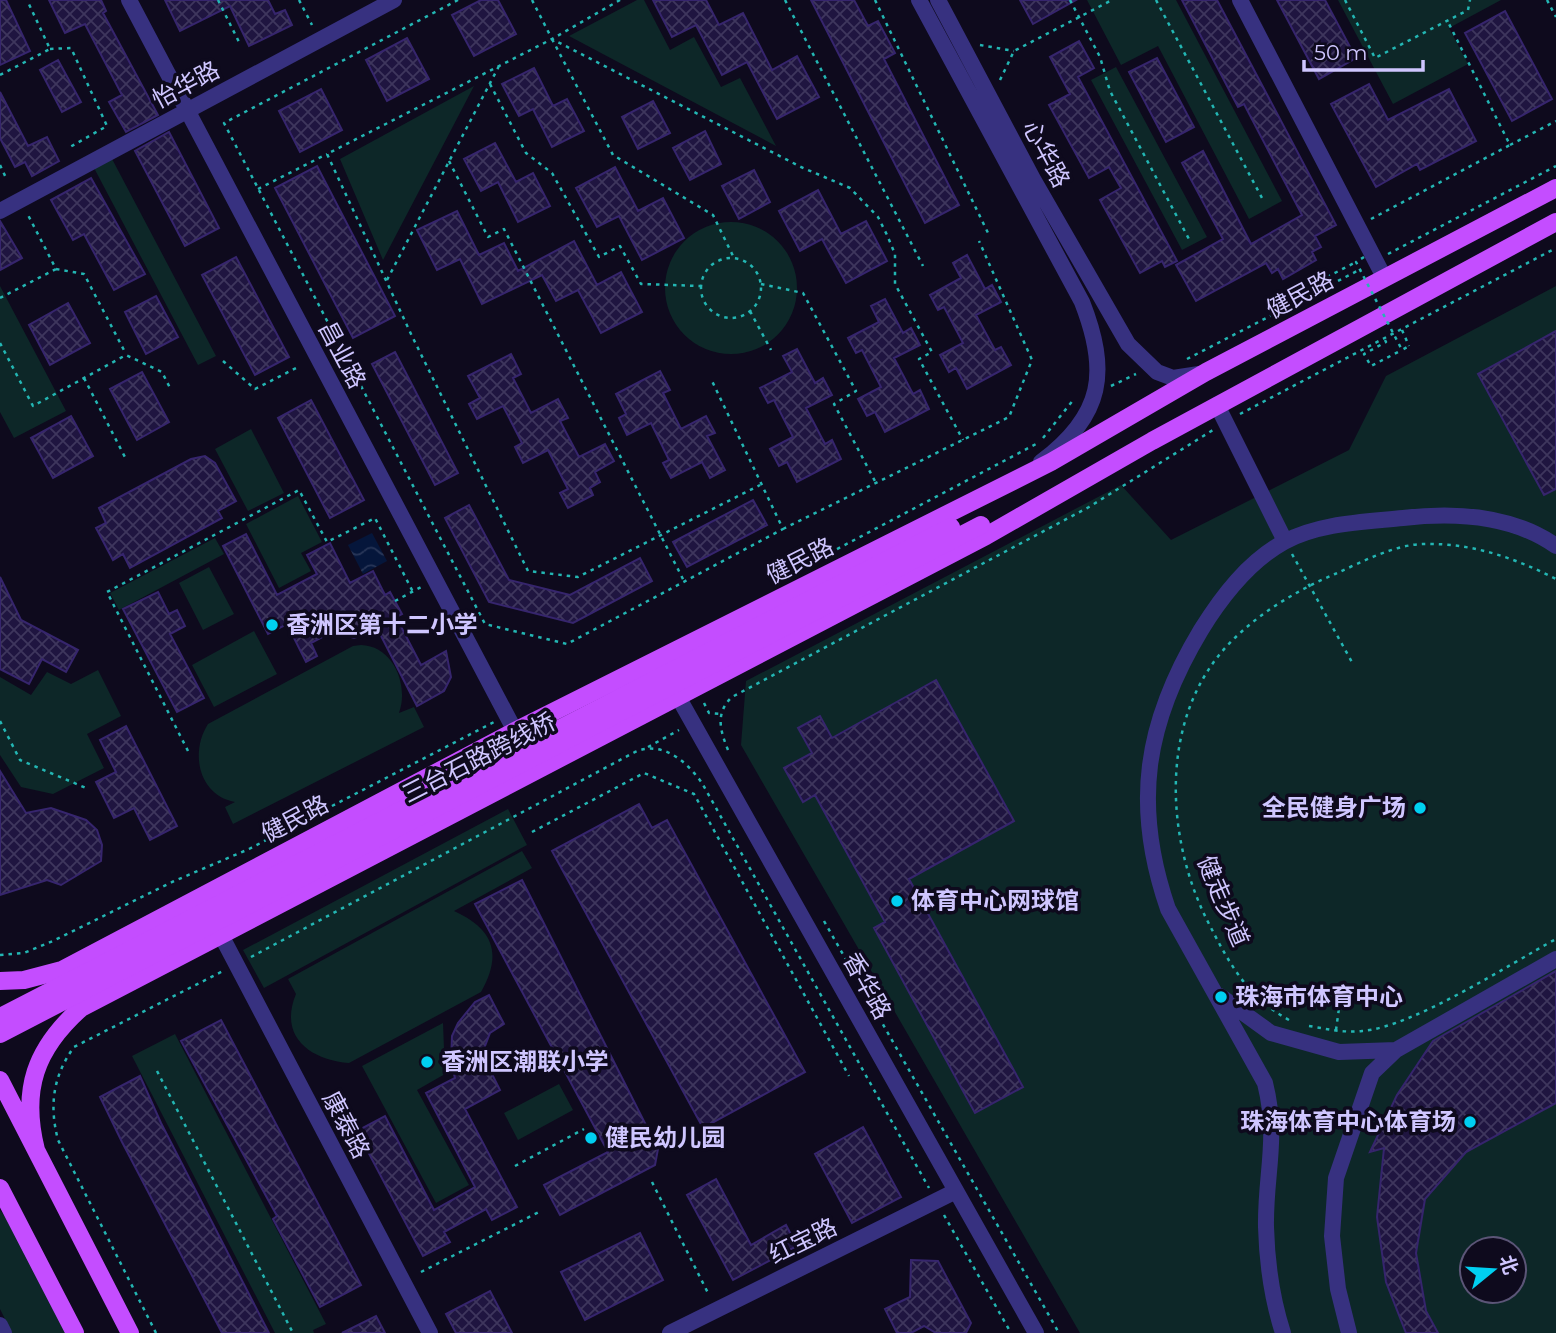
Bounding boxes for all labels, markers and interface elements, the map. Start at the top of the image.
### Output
scale bar [1304,28,1423,72]
text: 50 m [1314,40,1368,65]
street label: 怡华路 [147,55,224,114]
street label: 心华路 [1017,115,1076,192]
street label: 健民路 [1261,265,1338,324]
street label: 昌业路 [313,316,372,393]
street label: 健民路 [761,531,838,590]
place label: 香洲区第十二小学 [286,610,478,639]
marker: 香洲区第十二小学 [264,617,280,633]
street label: 三台石路跨线桥 [397,706,560,809]
street label: 健民路 [256,789,333,848]
place label: 全民健身广场 [1262,793,1406,822]
marker: 全民健身广场 [1412,800,1428,816]
street label: 健走步道 [1191,851,1256,951]
place label: 体育中心网球馆 [911,886,1079,915]
marker: 体育中心网球馆 [889,893,905,909]
street label: 香华路 [837,947,898,1024]
place label: 珠海市体育中心 [1235,982,1403,1011]
marker: 珠海市体育中心 [1213,989,1229,1005]
place label: 香洲区潮联小学 [441,1047,609,1076]
marker: 香洲区潮联小学 [419,1054,435,1070]
street label: 康泰路 [317,1086,376,1163]
place label: 珠海体育中心体育场 [1240,1107,1456,1136]
marker: 珠海体育中心体育场 [1462,1114,1478,1130]
place label: 健民幼儿园 [605,1123,725,1152]
marker: 健民幼儿园 [583,1130,599,1146]
street label: 红宝路 [764,1212,841,1269]
north arrow [1458,1235,1528,1305]
text: 北 [1495,1252,1523,1277]

